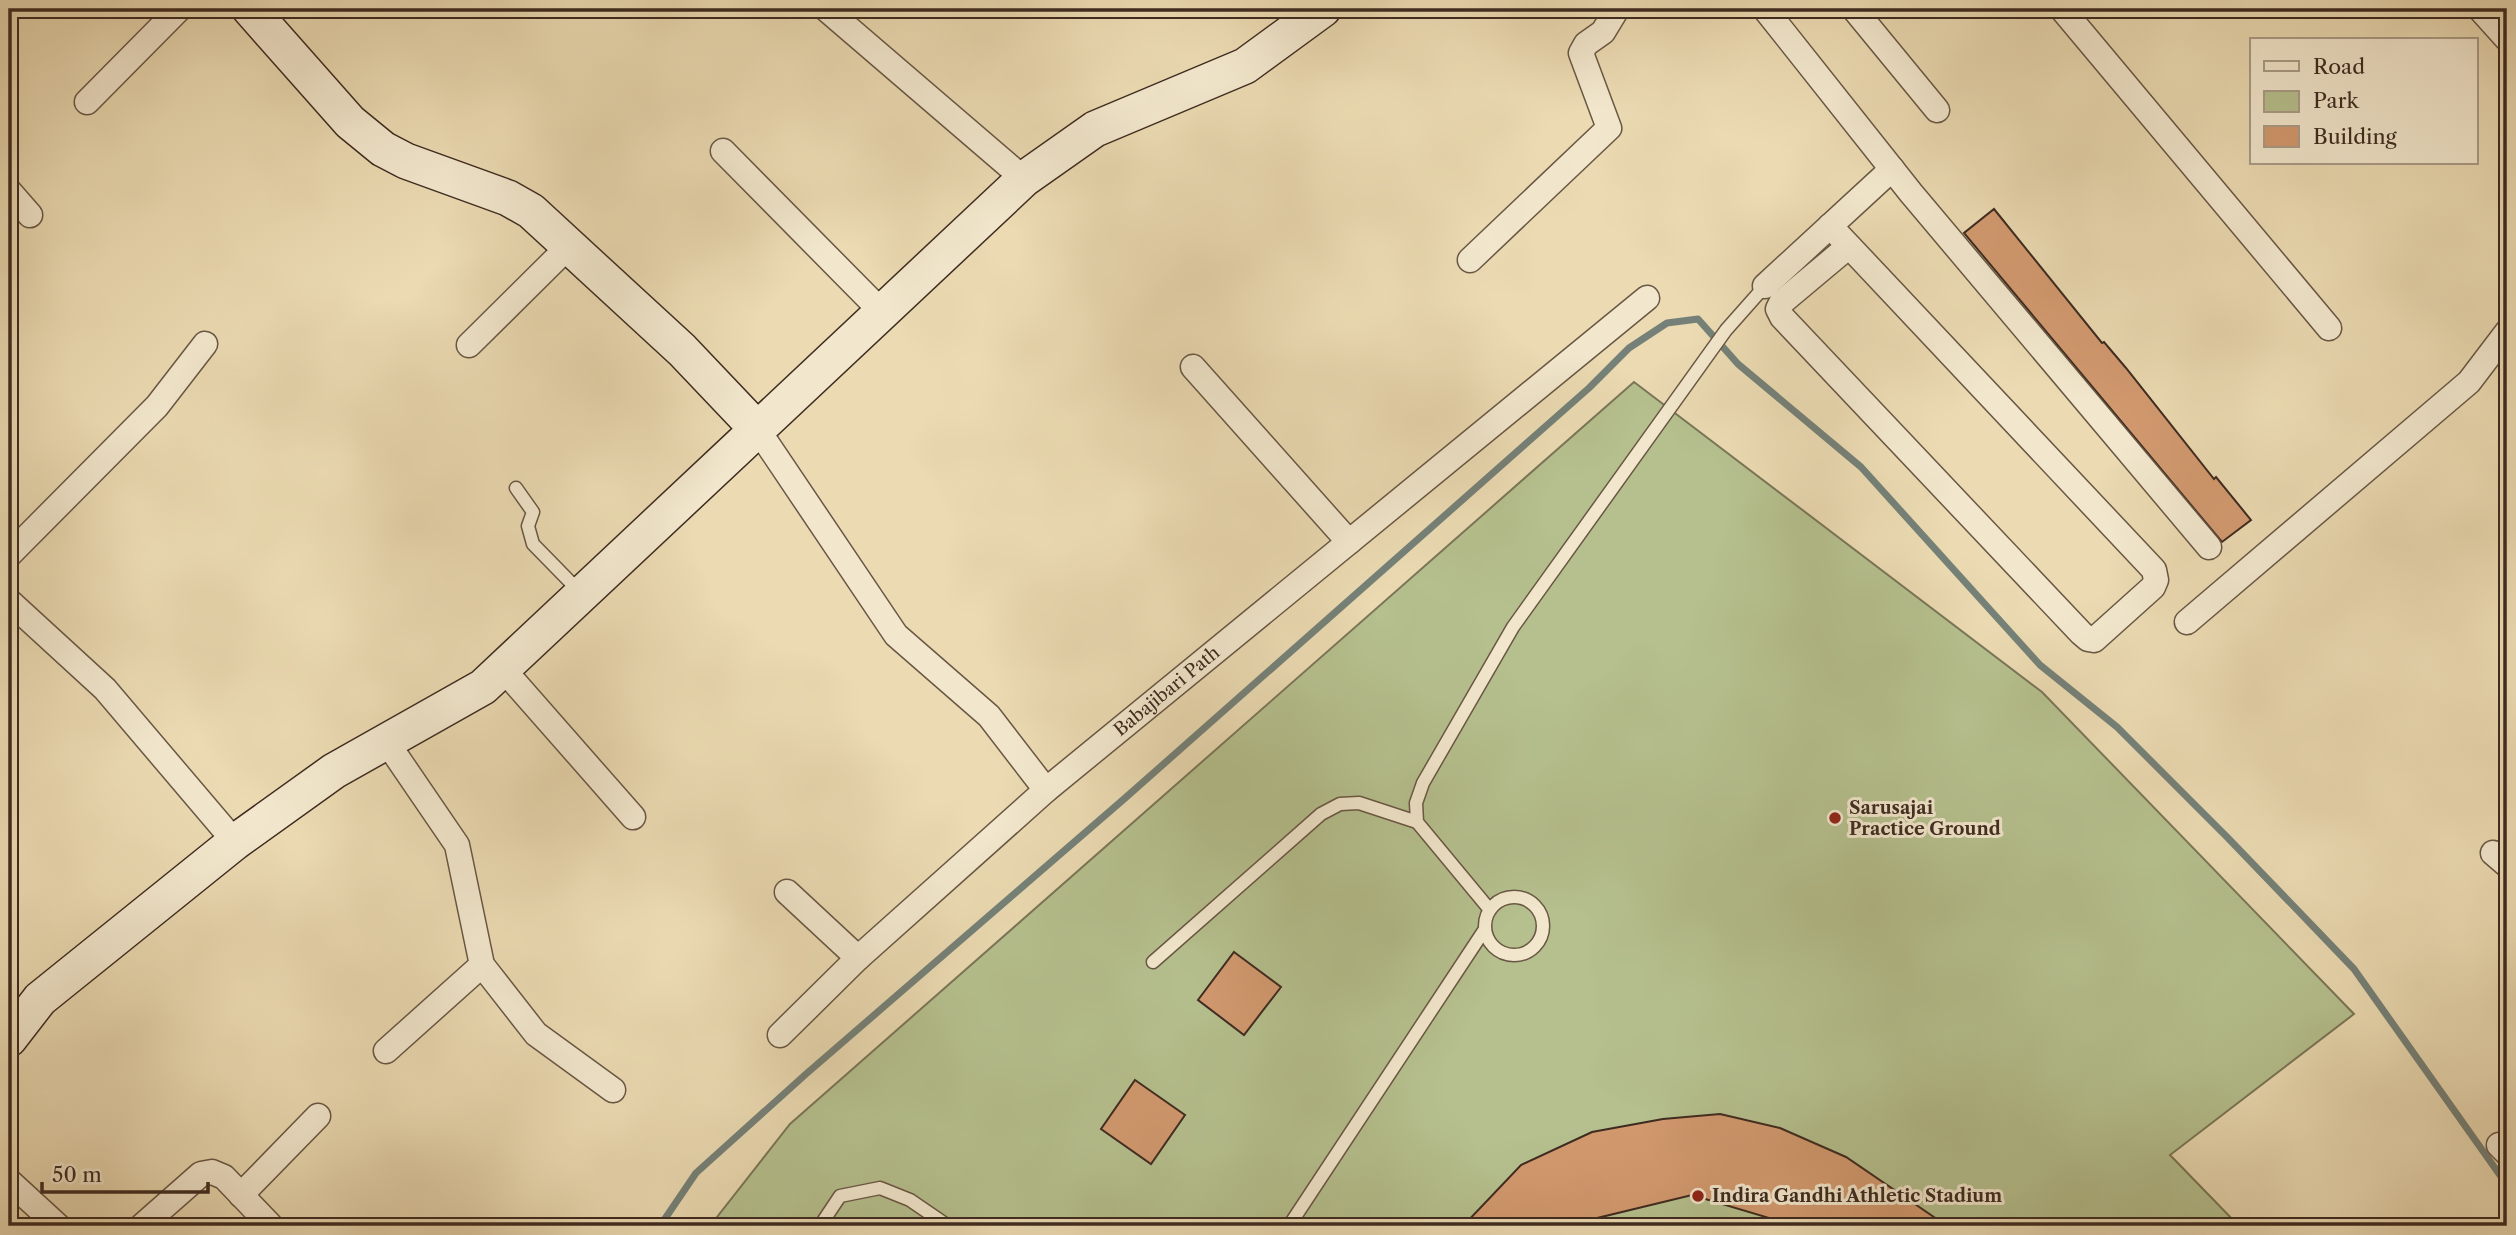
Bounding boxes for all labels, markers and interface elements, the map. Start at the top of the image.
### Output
legend [2250,38,2478,164]
text: Road [2313,54,2365,79]
text: Park [2313,88,2359,113]
text: Building [2313,124,2398,149]
street label: Babajibari Path [1110,641,1224,741]
place label: Sarusajai Practice Ground [1849,797,2001,840]
marker: Sarusajai Practice Ground [1827,810,1843,826]
scale bar [42,1151,208,1195]
text: 50 m [52,1162,102,1187]
place label: Indira Gandhi Athletic Stadium [1712,1185,2002,1207]
marker: Indira Gandhi Athletic Stadium [1690,1188,1706,1204]

